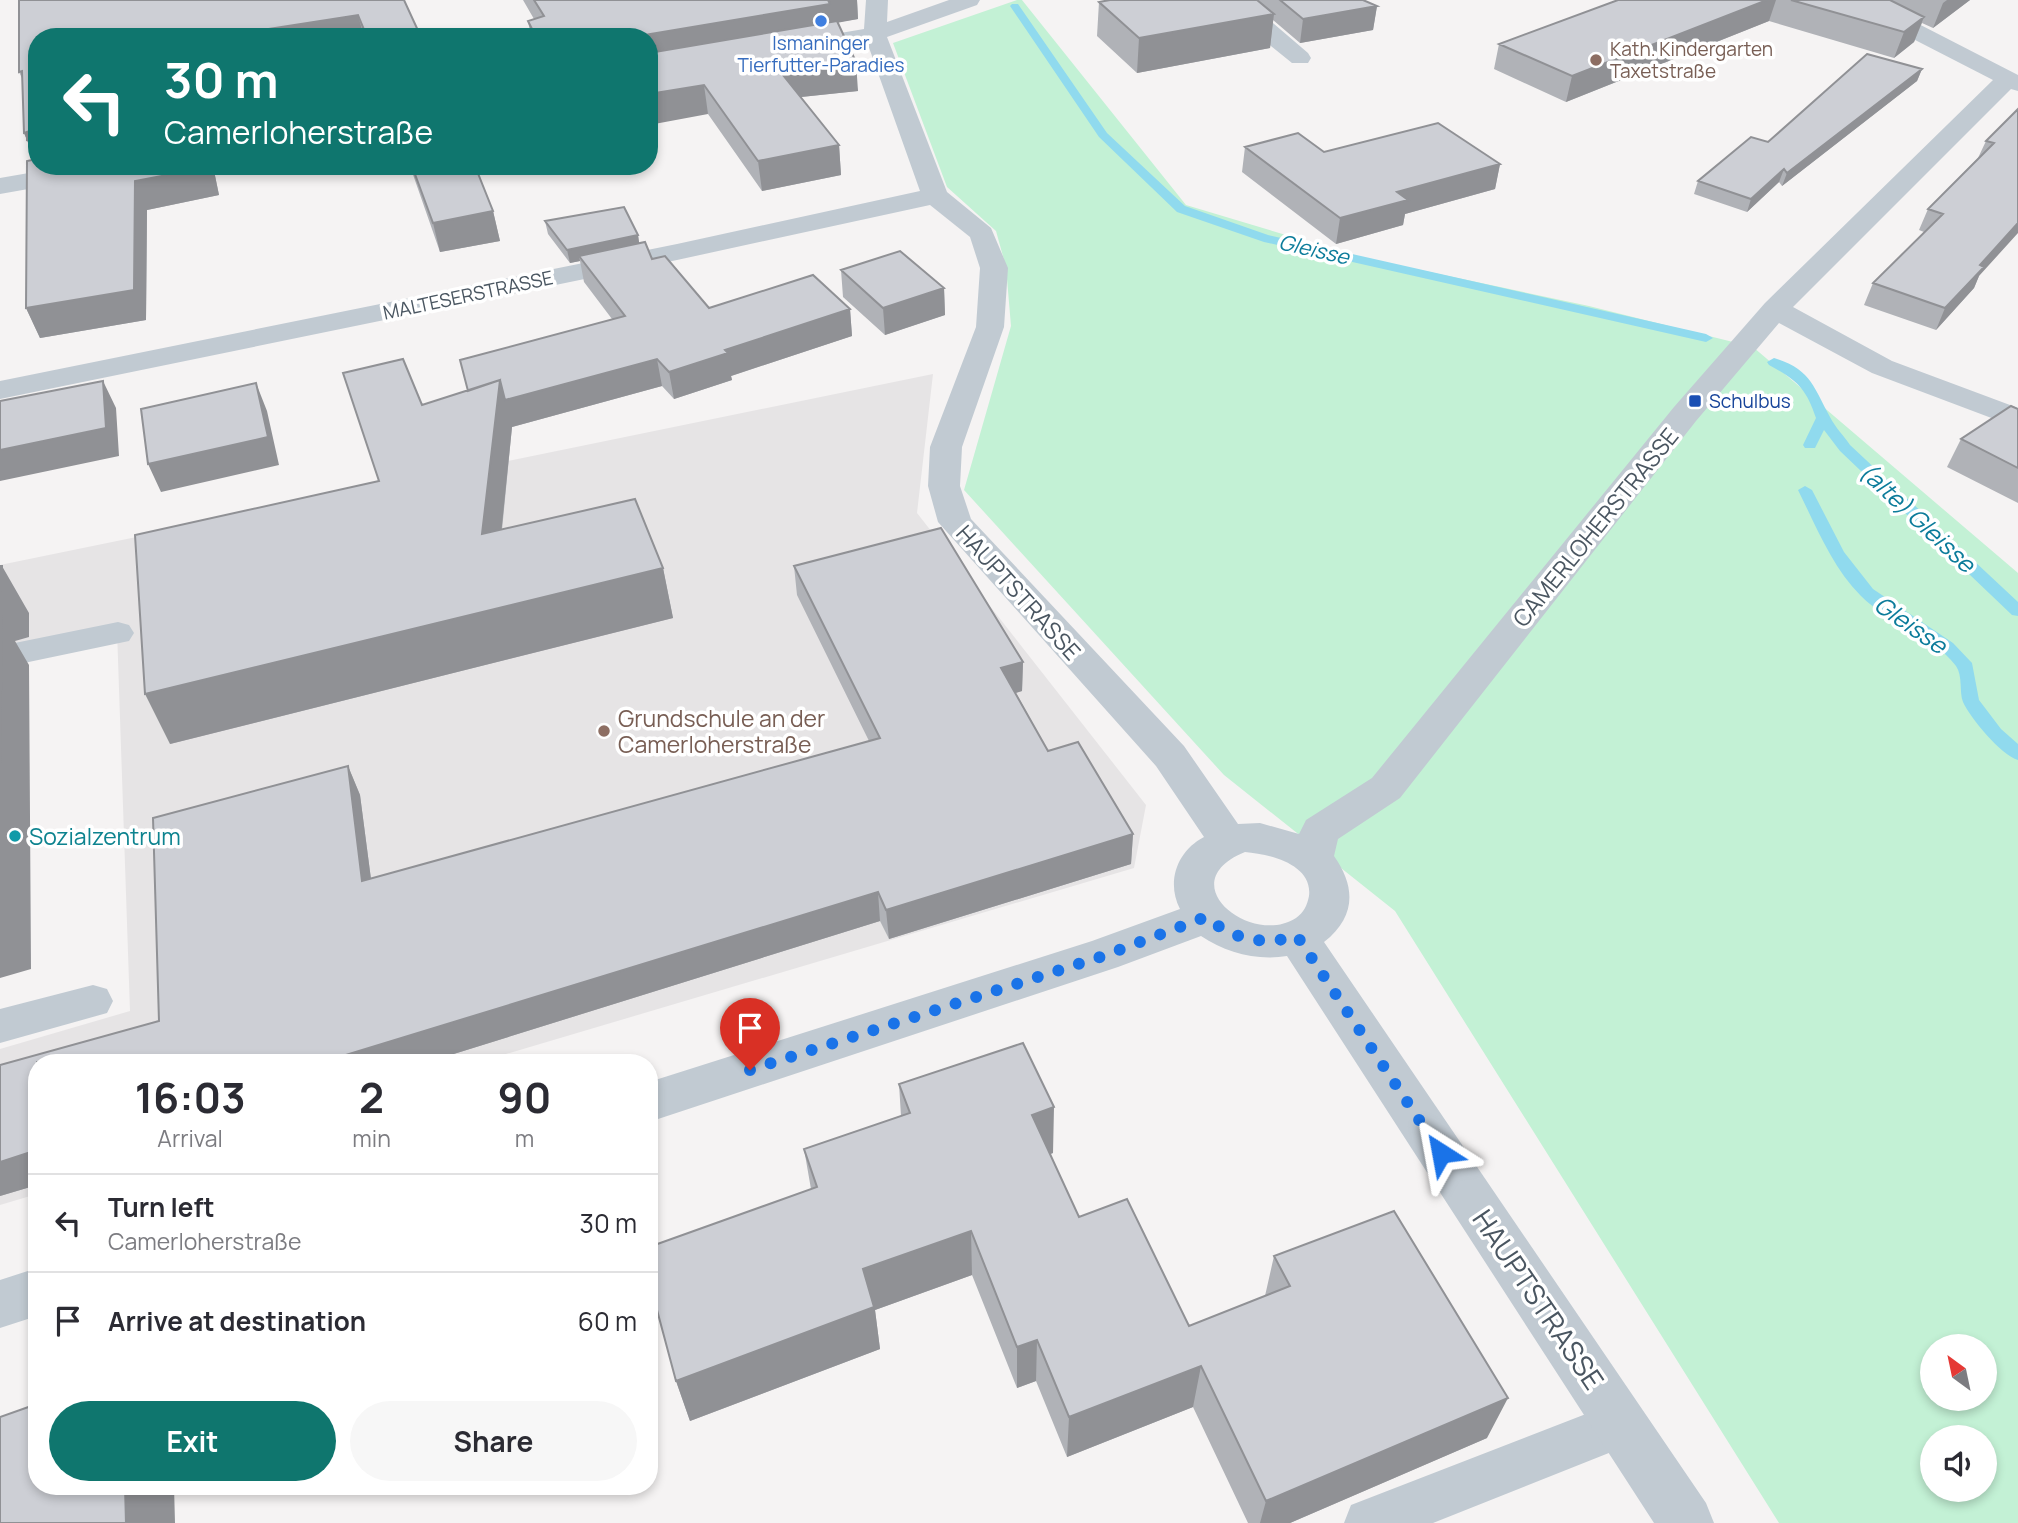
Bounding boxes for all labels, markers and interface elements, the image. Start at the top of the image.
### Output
marker: Ismaninger Tierfutter-Paradies [813,13,829,29]
place label: Ismaninger Tierfutter-Paradies [737,30,905,78]
place label: Kath. Kindergarten Taxetstraße [1610,36,1773,84]
text: 30 m [164,46,279,113]
marker: Kath. Kindergarten Taxetstraße [1588,52,1604,68]
icon: left [49,56,140,147]
text: Camerloherstraße [164,110,433,154]
water label: Gleisse [1276,227,1354,271]
street label: MALTESERSTRASSE [381,264,555,326]
place label: Schulbus [1709,388,1791,414]
marker: Schulbus [1687,393,1703,409]
street label: CAMERLOHERSTRASSE [1505,421,1685,633]
water label: (alte) Gleisse [1853,455,1985,581]
street label: HAUPTSTRASSE [950,517,1088,667]
water label: Gleisse [1868,587,1955,662]
place label: Grundschule an der Camerloherstraße [618,702,825,760]
marker: Grundschule an der Camerloherstraße [596,723,612,739]
place label: Sozialzentrum [29,820,181,852]
marker: Sozialzentrum [7,828,23,844]
pin [720,998,780,1070]
icon: arrive [731,1009,769,1047]
text: 16:03 [135,1068,246,1126]
text: 2 [359,1068,384,1126]
text: 90 [498,1068,551,1126]
position arrow [1404,1116,1478,1190]
text: Arrival [157,1122,223,1154]
text: min [352,1122,391,1154]
text: m [515,1122,534,1154]
text: Turn left [108,1189,215,1225]
street label: HAUPTSTRASSE [1465,1202,1613,1396]
icon: left [49,1204,87,1242]
text: 30 m [580,1205,637,1241]
text: Camerloherstraße [108,1225,301,1257]
icon: arrive [49,1302,87,1340]
text: Arrive at destination [108,1303,366,1339]
text: 60 m [578,1303,637,1339]
north arrow [1920,1334,1997,1410]
map controls [1920,1334,1997,1502]
button: Exit [49,1401,336,1481]
button: Share [350,1401,637,1481]
button: sound [1920,1425,1997,1502]

